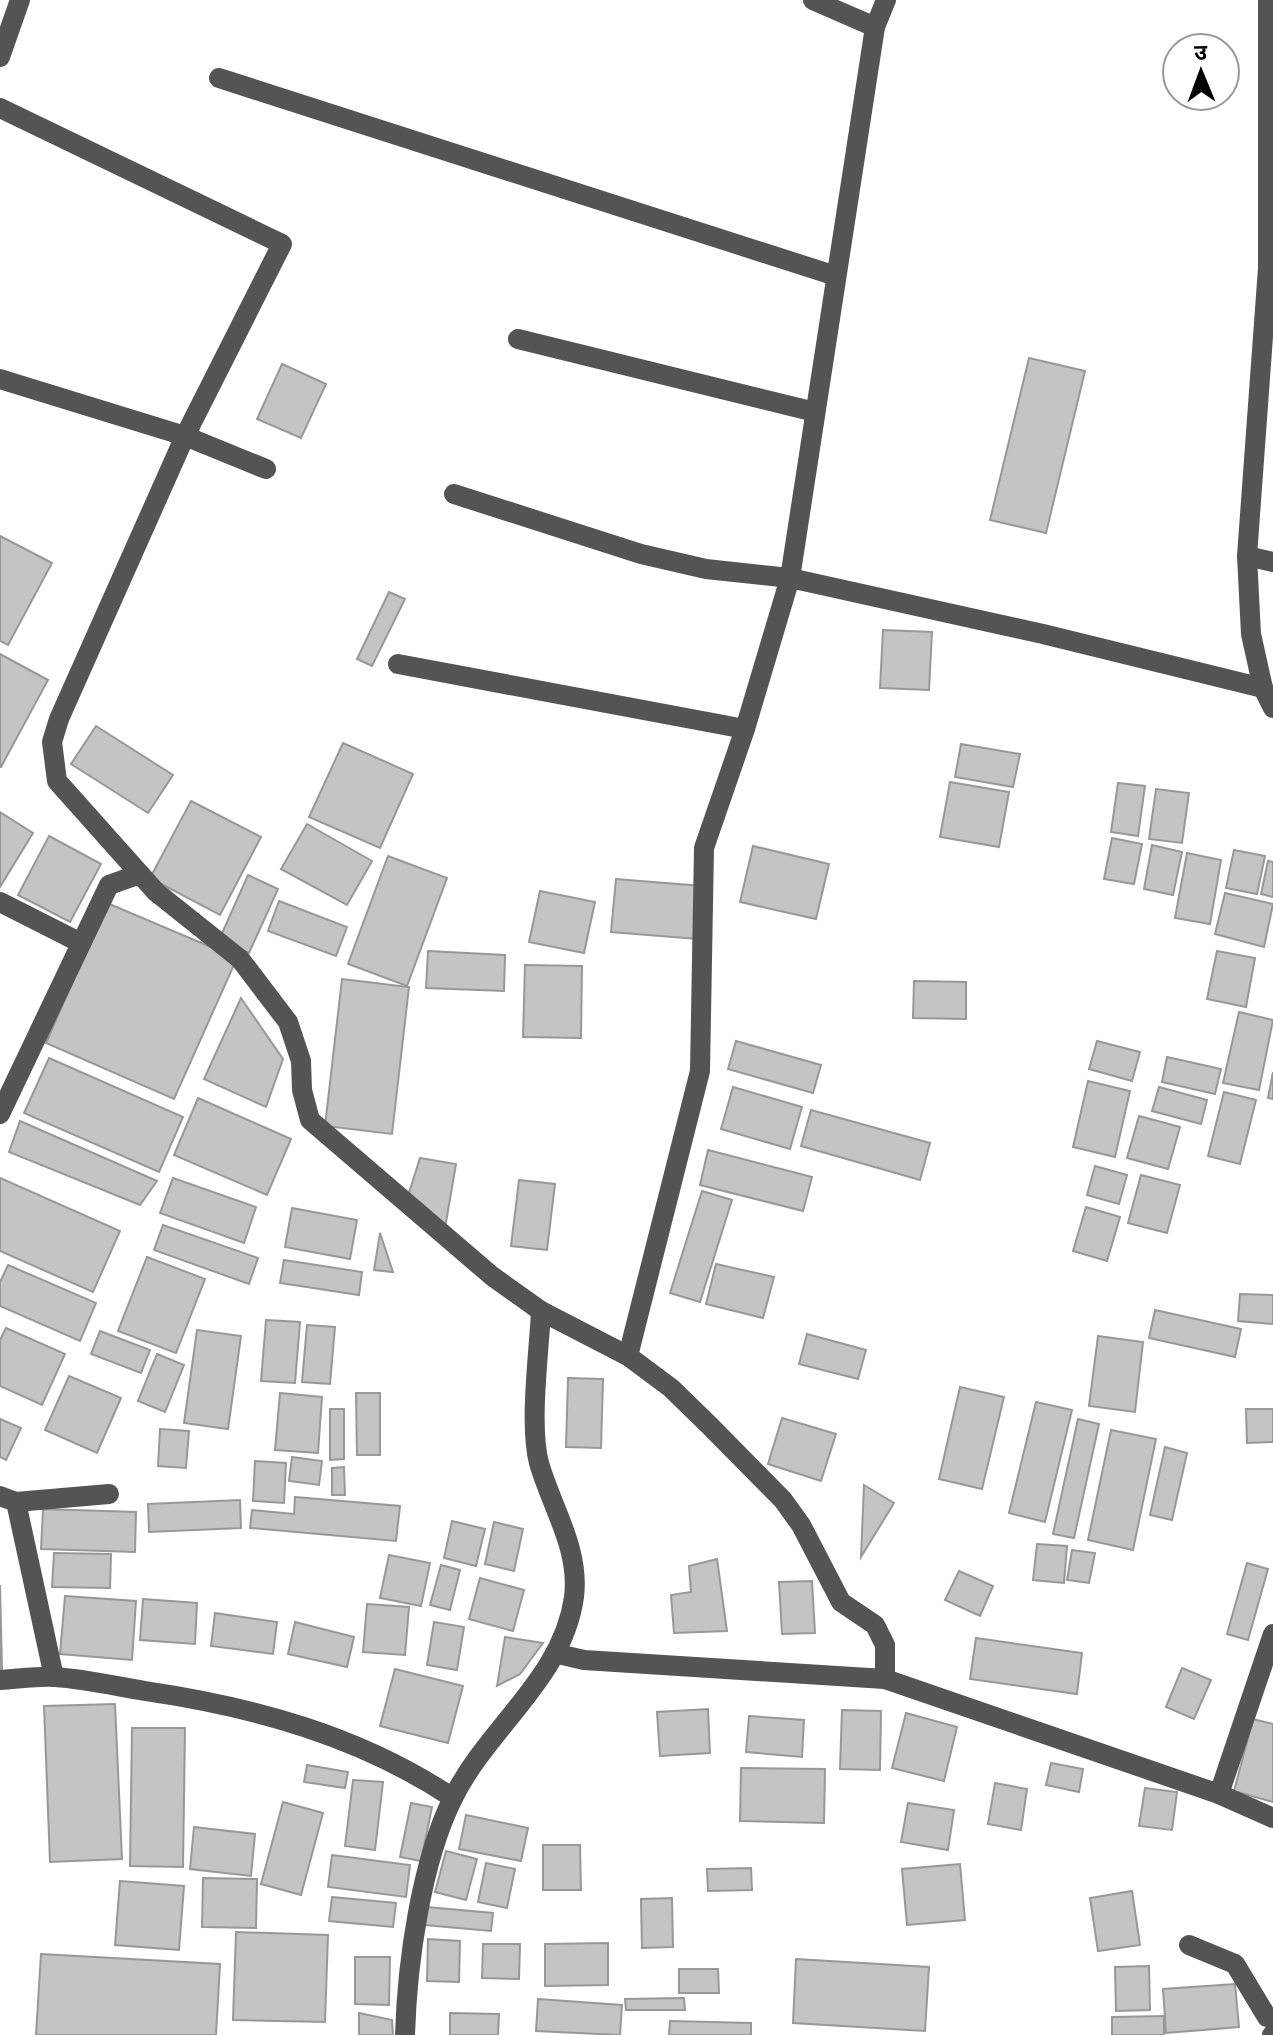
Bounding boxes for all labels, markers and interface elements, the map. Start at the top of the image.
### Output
north arrow [1161,32,1241,112]
text: उ [1194,38,1208,64]

